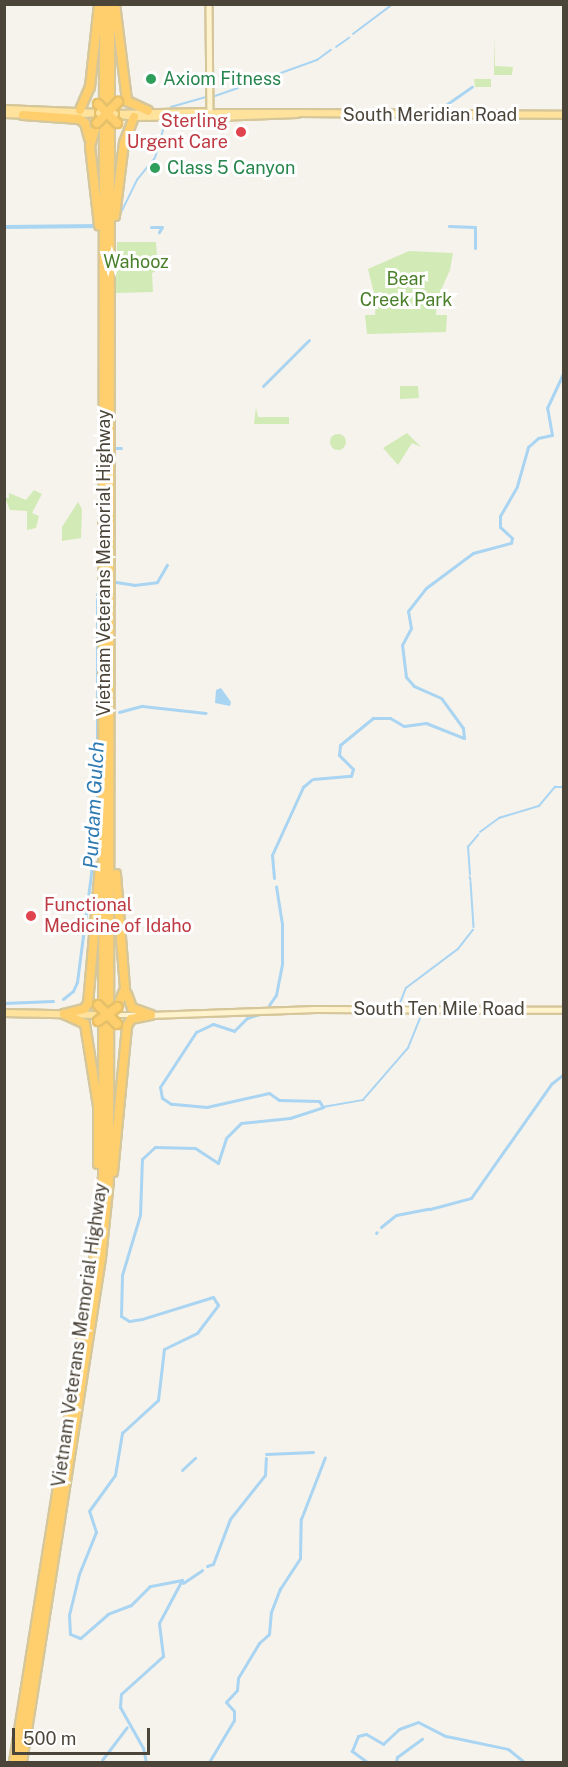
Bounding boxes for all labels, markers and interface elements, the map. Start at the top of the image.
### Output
place label: Axiom Fitness [163,68,281,90]
marker: Axiom Fitness [144,72,158,86]
street label: South Meridian Road [343,104,517,126]
place label: Sterling Urgent Care [127,111,228,154]
marker: Sterling Urgent Care [232,123,250,141]
place label: Class 5 Canyon [167,157,295,179]
marker: Class 5 Canyon [148,161,162,175]
park label: Wahooz [103,251,169,273]
park label: Bear Creek Park [360,269,452,312]
street label: Vietnam Veterans Memorial Highway [93,409,115,717]
water label: Purdam Gulch [79,741,109,869]
place label: Functional Medicine of Idaho [44,895,192,938]
marker: Functional Medicine of Idaho [22,907,40,925]
street label: South Ten Mile Road [353,998,525,1020]
street label: Vietnam Veterans Memorial Highway [48,1181,112,1489]
scale bar [15,1716,153,1754]
text: 500 m [23,1728,76,1749]

